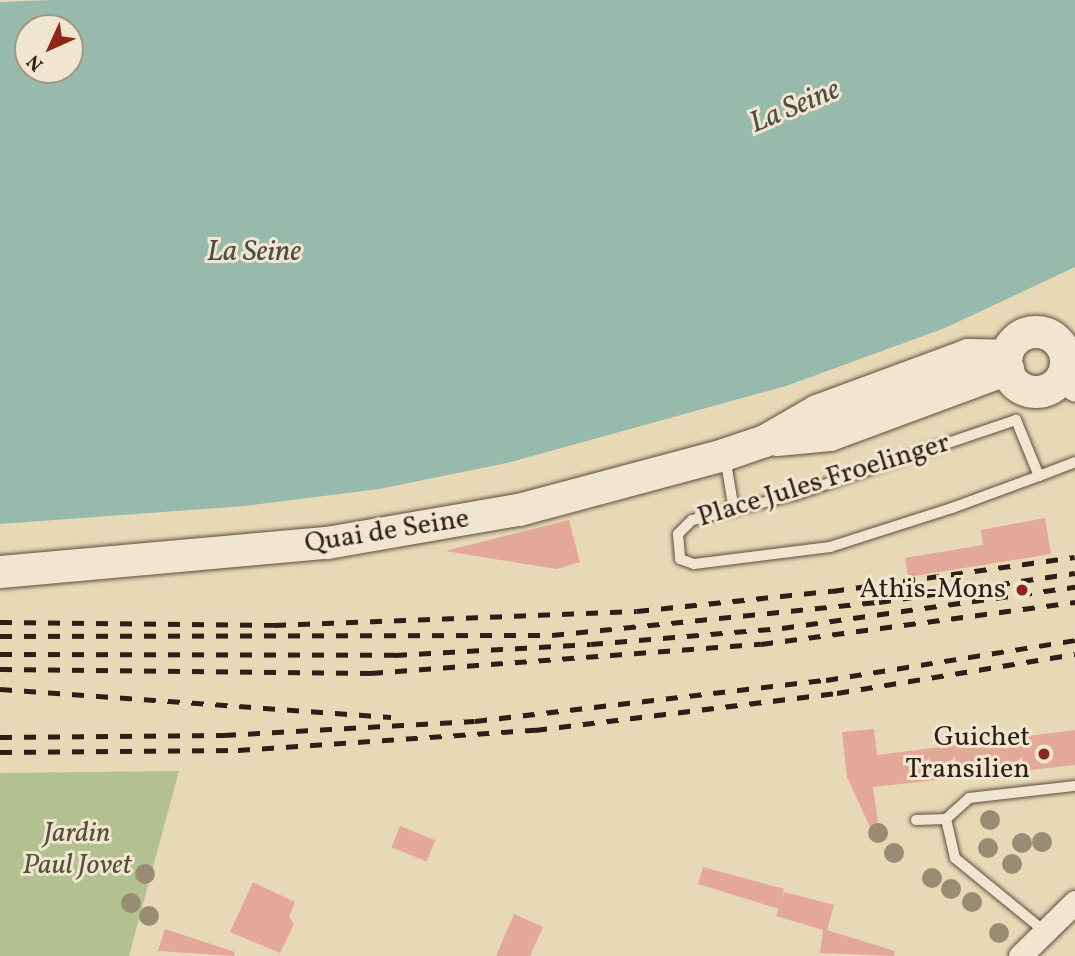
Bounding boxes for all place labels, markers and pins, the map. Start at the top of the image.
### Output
place label: Athis-Mons [860,573,1006,607]
marker: Athis-Mons [1012,580,1032,600]
place label: Guichet Transilien [905,721,1030,787]
marker: Guichet Transilien [1036,746,1052,762]

